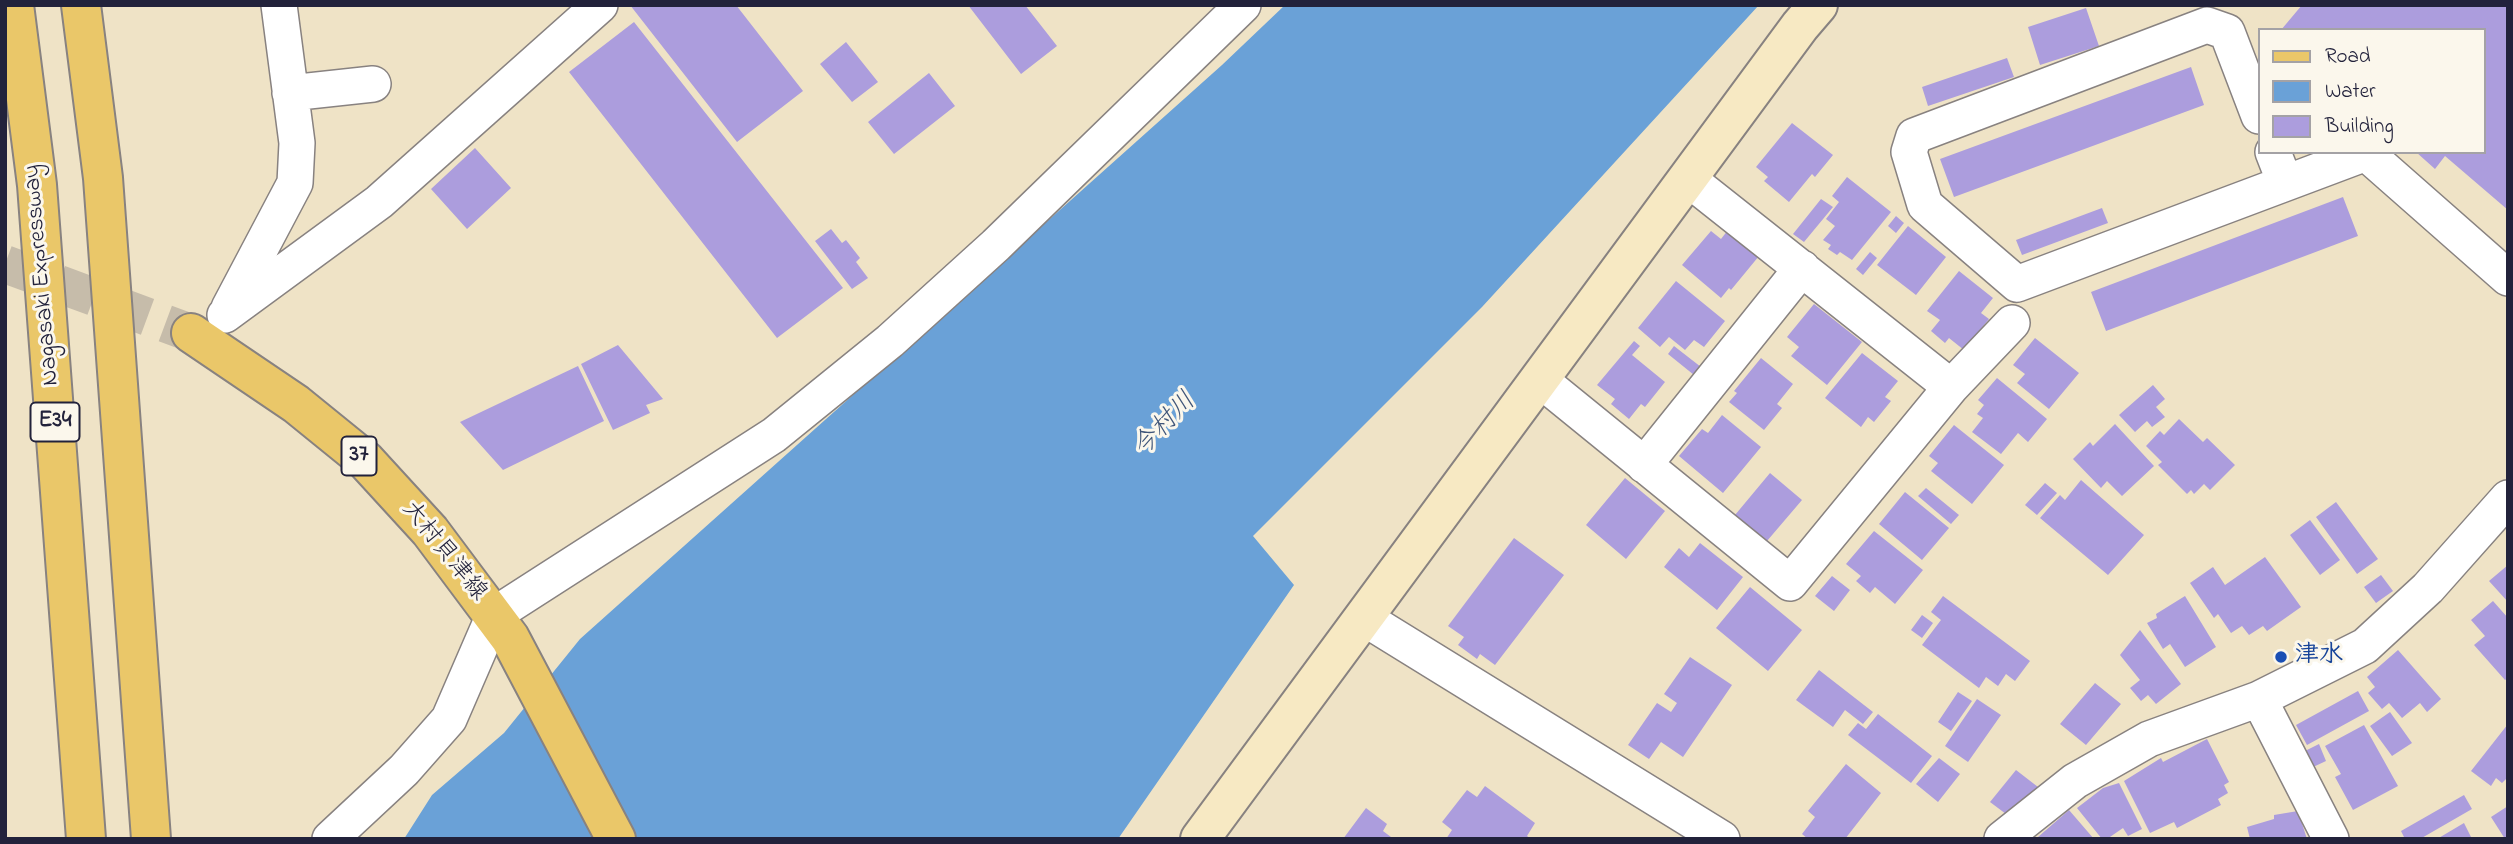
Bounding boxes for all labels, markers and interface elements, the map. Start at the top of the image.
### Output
legend [2258,28,2485,154]
text: Road [2325,42,2371,72]
text: Water [2325,77,2376,107]
text: Building [2325,112,2394,142]
street label: Nagasaki Expressway [19,163,67,387]
water label: 今村川 [1128,387,1204,465]
road number: E34 [30,402,80,442]
road number: 37 [342,436,376,476]
street label: 大村貝津線 [394,496,492,608]
place label: 津水 [2295,643,2343,671]
marker: 津水 [2273,649,2289,665]

